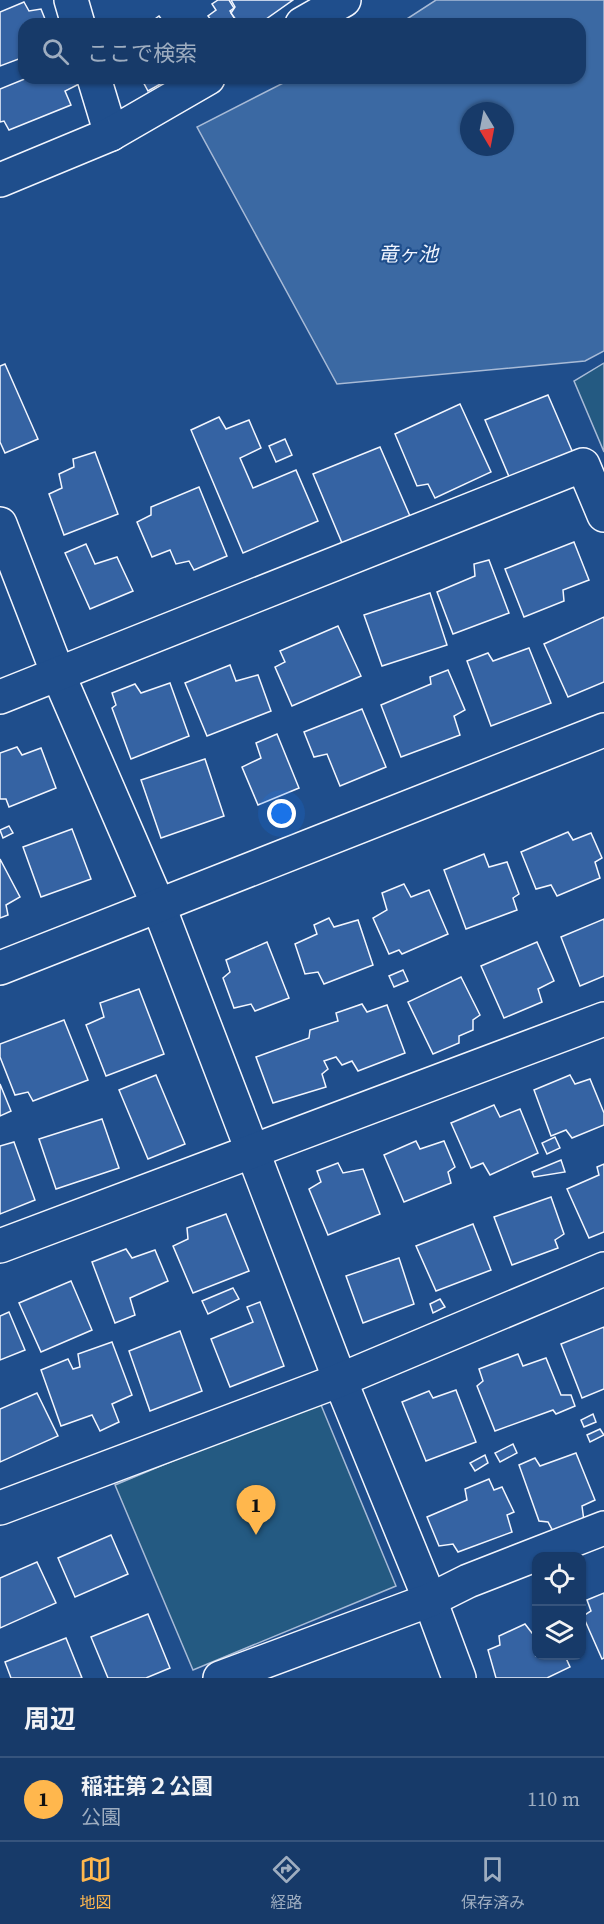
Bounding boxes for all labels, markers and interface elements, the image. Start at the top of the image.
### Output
search box [18,18,586,84]
icon: search [39,35,72,68]
text: ここで検索 [87,38,197,68]
north arrow [460,102,514,156]
water label: 竜ヶ池 [378,240,440,268]
your location [267,799,296,828]
pin: 1 [236,1486,276,1535]
map controls [532,1552,586,1660]
button: locate [532,1552,586,1606]
button: layers [532,1606,586,1660]
text: 周辺 [24,1701,76,1737]
text: 稲荘第２公園 [81,1771,213,1801]
text: 1 [38,1785,49,1813]
text: 110 m [527,1785,580,1813]
text: 公園 [81,1803,121,1831]
tab: 地図 [79,1853,112,1913]
tab: 経路 [270,1853,303,1913]
tab: 保存済み [461,1853,525,1913]

